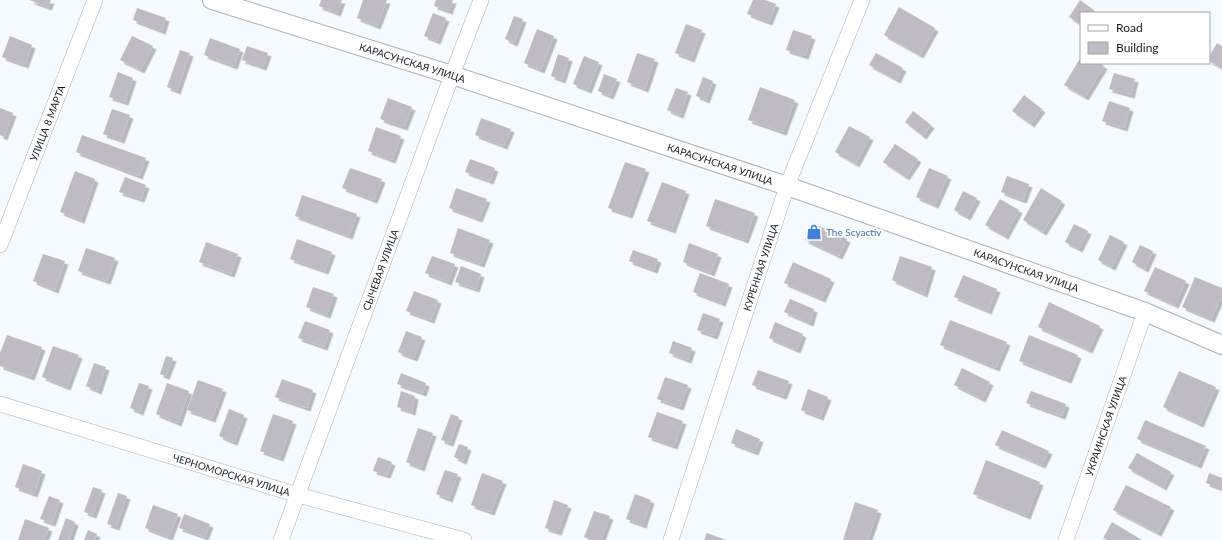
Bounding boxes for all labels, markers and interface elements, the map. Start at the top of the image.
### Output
legend [1080,12,1210,64]
text: Road [1116,20,1143,35]
street label: КАРАСУНСКАЯ УЛИЦА [358,40,467,85]
text: Building [1116,40,1159,55]
street label: УЛИЦА 8 МАРТА [27,83,68,162]
street label: КАРАСУНСКАЯ УЛИЦА [666,141,775,187]
street label: КУРЕННАЯ УЛИЦА [740,222,780,312]
shop icon: The Scyactiv [805,223,823,241]
place label: The Scyactiv [826,226,882,238]
street label: СЫЧЕВАЯ УЛИЦА [360,227,401,312]
street label: КАРАСУНСКАЯ УЛИЦА [972,246,1081,294]
street label: УКРАИНСКАЯ УЛИЦА [1083,374,1129,477]
street label: ЧЕРНОМОРСКАЯ УЛИЦА [171,451,292,498]

